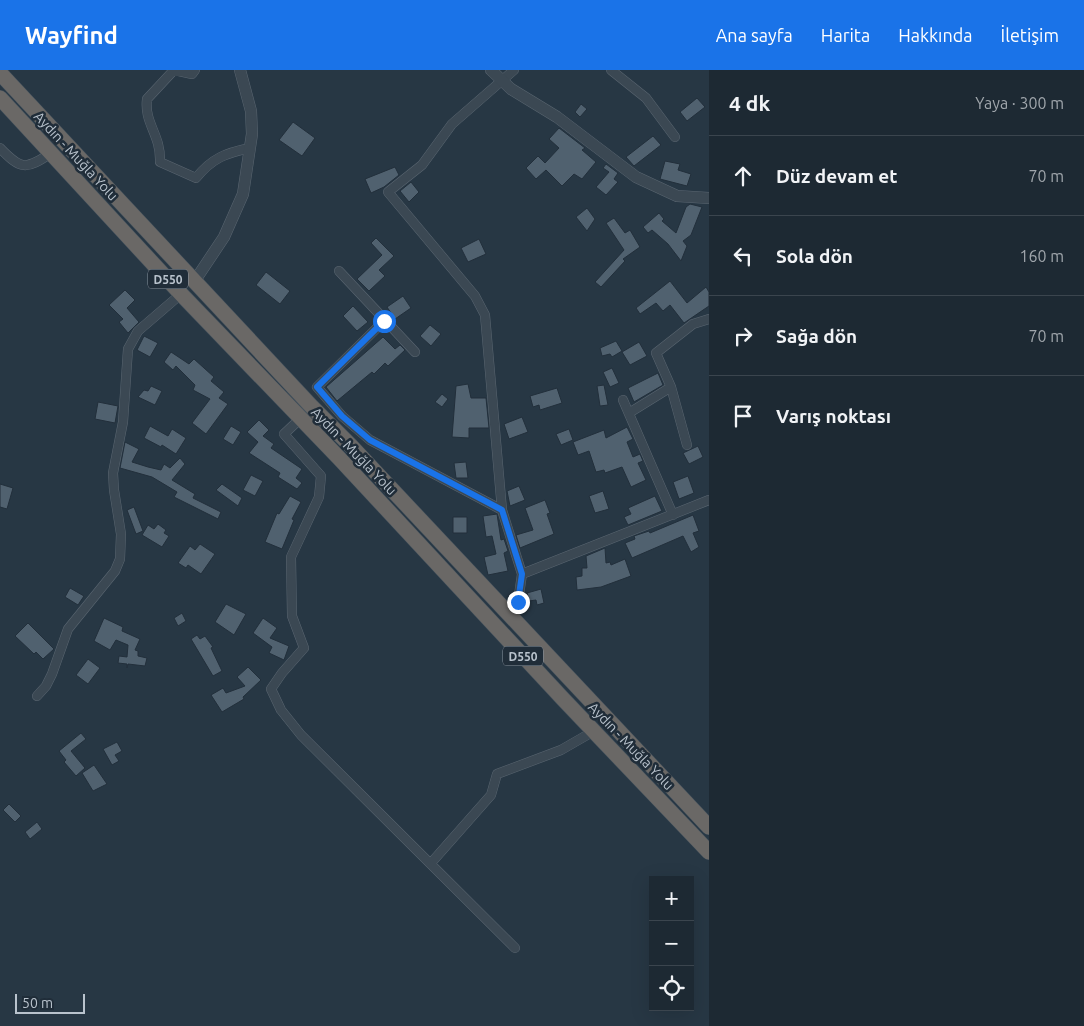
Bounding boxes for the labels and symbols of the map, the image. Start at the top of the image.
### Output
street label: Aydın - Muğla Yolu [31,108,121,204]
road number: D550 [148,270,188,288]
route start [373,310,396,333]
street label: Aydın - Muğla Yolu [308,404,400,498]
route end [507,591,530,614]
road number: D550 [503,646,543,666]
street label: Aydın - Muğla Yolu [585,699,677,793]
scale bar [15,991,85,1014]

